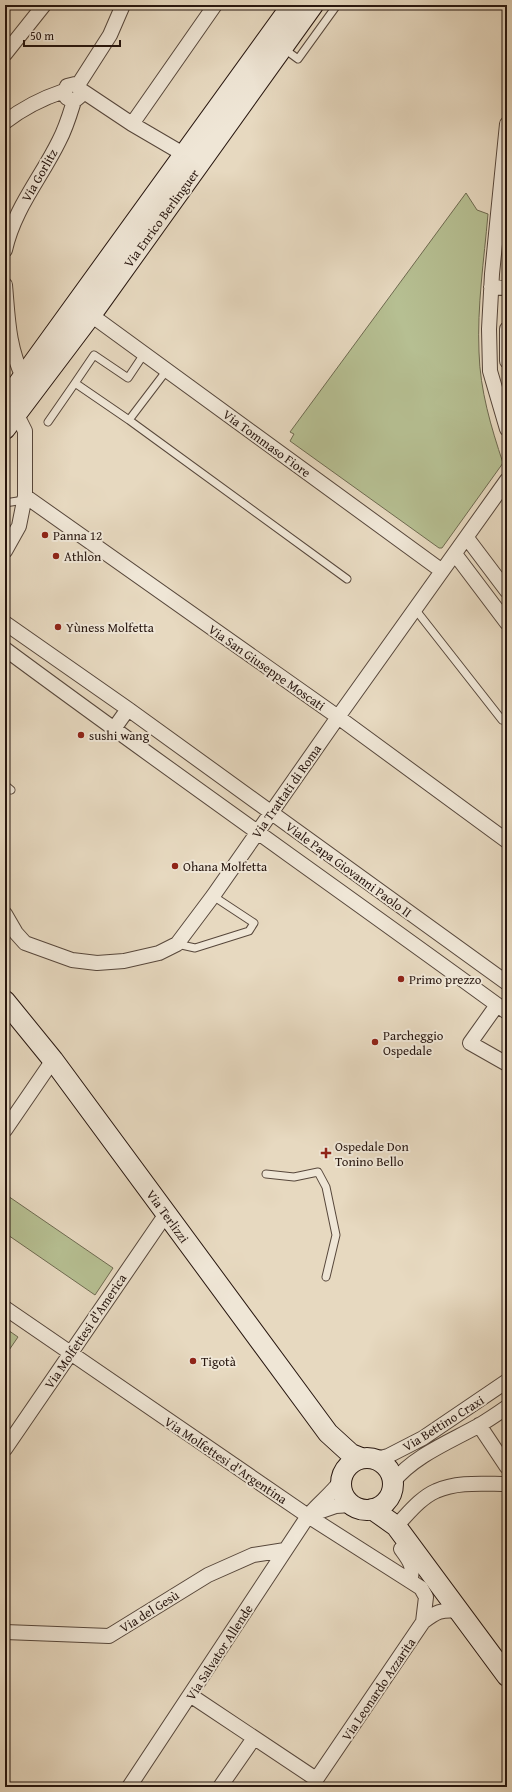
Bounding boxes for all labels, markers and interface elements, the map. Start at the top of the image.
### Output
scale bar [24,22,120,48]
text: 50 m [30,27,54,44]
street label: Via Gorlitz [17,145,62,205]
street label: Via Enrico Berlinguer [119,165,204,271]
street label: Via Tommaso Fiore [219,405,315,482]
place label: Panna 12 [53,526,102,545]
marker: Panna 12 [40,530,50,540]
place label: Athlon [64,547,102,566]
marker: Athlon [51,551,61,561]
place label: Yùness Molfetta [66,618,155,637]
street label: Via San Giuseppe Moscati [204,620,329,715]
marker: Yùness Molfetta [53,622,63,632]
place label: sushi wang [89,726,150,745]
marker: sushi wang [76,730,86,740]
street label: Via Trattati di Roma [247,740,326,842]
street label: Viale Papa Giovanni Paolo II [282,817,416,922]
place label: Ohana Molfetta [183,857,268,876]
marker: Ohana Molfetta [170,861,180,871]
place label: Primo prezzo [409,970,482,989]
marker: Primo prezzo [396,974,406,984]
place label: Parcheggio Ospedale [383,1026,444,1060]
marker: Parcheggio Ospedale [370,1037,380,1047]
place label: Ospedale Don Tonino Bello [335,1137,409,1171]
marker: Ospedale Don Tonino Bello [320,1147,332,1159]
street label: Via Terlizzi [142,1186,194,1247]
street label: Via Molfettesi d'America [40,1269,132,1393]
place label: Tigotà [201,1352,237,1371]
marker: Tigotà [188,1356,198,1366]
street label: Via Bettino Craxi [399,1391,488,1456]
street label: Via Molfettesi d'Argentina [161,1412,292,1509]
street label: Via del Gesù [116,1586,183,1637]
street label: Via Salvator Allende [181,1601,258,1704]
street label: Via Leonardo Azzarita [337,1633,420,1745]

